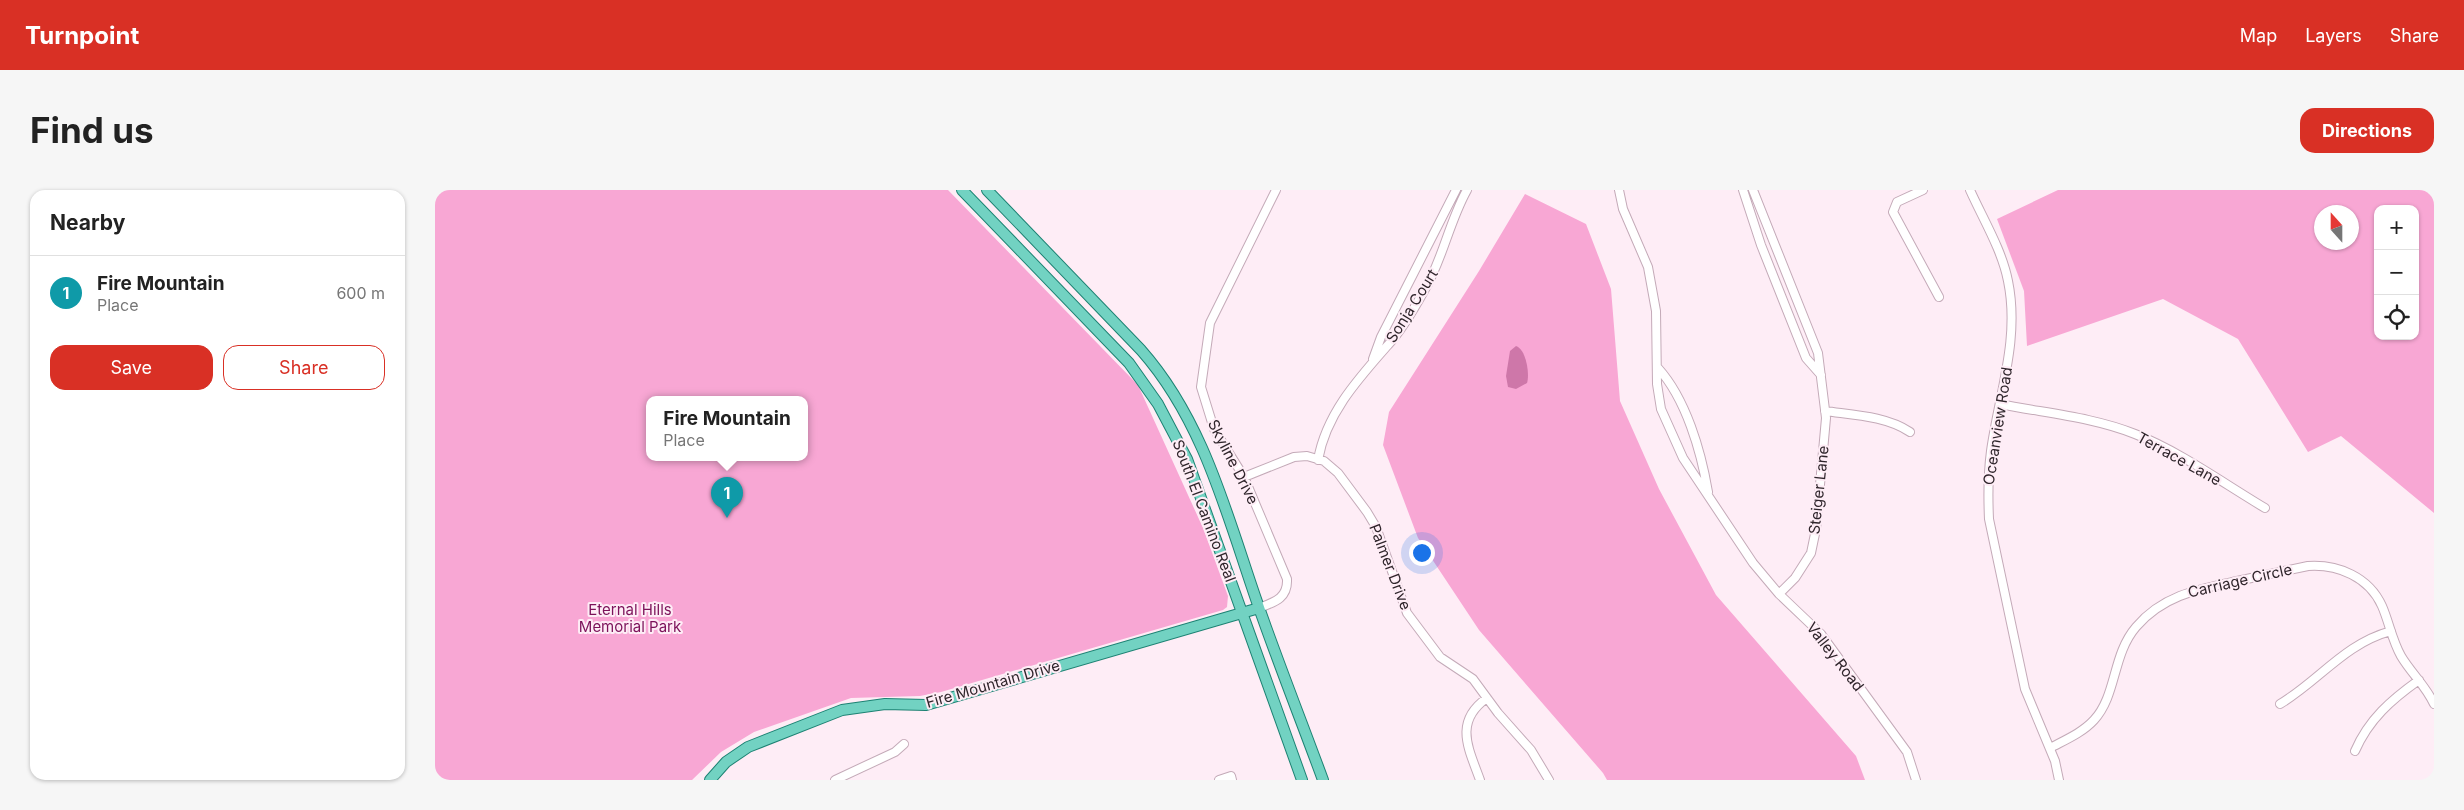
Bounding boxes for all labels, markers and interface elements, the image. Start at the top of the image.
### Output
text: Turnpoint [25,21,139,50]
text: Map [2240,25,2277,46]
text: Layers [2305,25,2362,46]
text: Share [2390,25,2439,46]
button: Directions [2300,108,2434,153]
text: Find us [30,109,154,151]
north arrow [2314,205,2359,250]
map controls [2374,205,2419,340]
button: + [2374,205,2419,250]
text: Nearby [50,210,125,235]
button: − [2374,250,2419,295]
street label: Sonja Court [1381,265,1442,346]
text: Fire Mountain [97,272,224,295]
text: 1 [63,283,69,303]
text: 600 m [336,283,385,303]
text: Place [97,295,139,315]
button: locate [2374,295,2419,340]
button: Save [50,345,213,390]
button: Share [223,345,385,390]
street label: Oceanview Road [1979,366,2016,486]
popup [646,396,808,461]
text: Fire Mountain [663,407,791,430]
street label: Skyline Drive [1204,416,1263,507]
street label: Terrace Lane [2134,428,2225,489]
text: Place [663,430,705,450]
street label: South El Camino Real [1169,437,1240,585]
street label: Steiger Lane [1804,445,1833,535]
pin: 1 [711,477,743,518]
street label: Palmer Drive [1365,521,1416,613]
your location [1409,540,1435,566]
street label: Carriage Circle [2186,559,2294,602]
park label: Eternal Hills Memorial Park [579,600,682,636]
street label: Valley Road [1802,618,1868,695]
street label: Fire Mountain Drive [924,655,1062,712]

